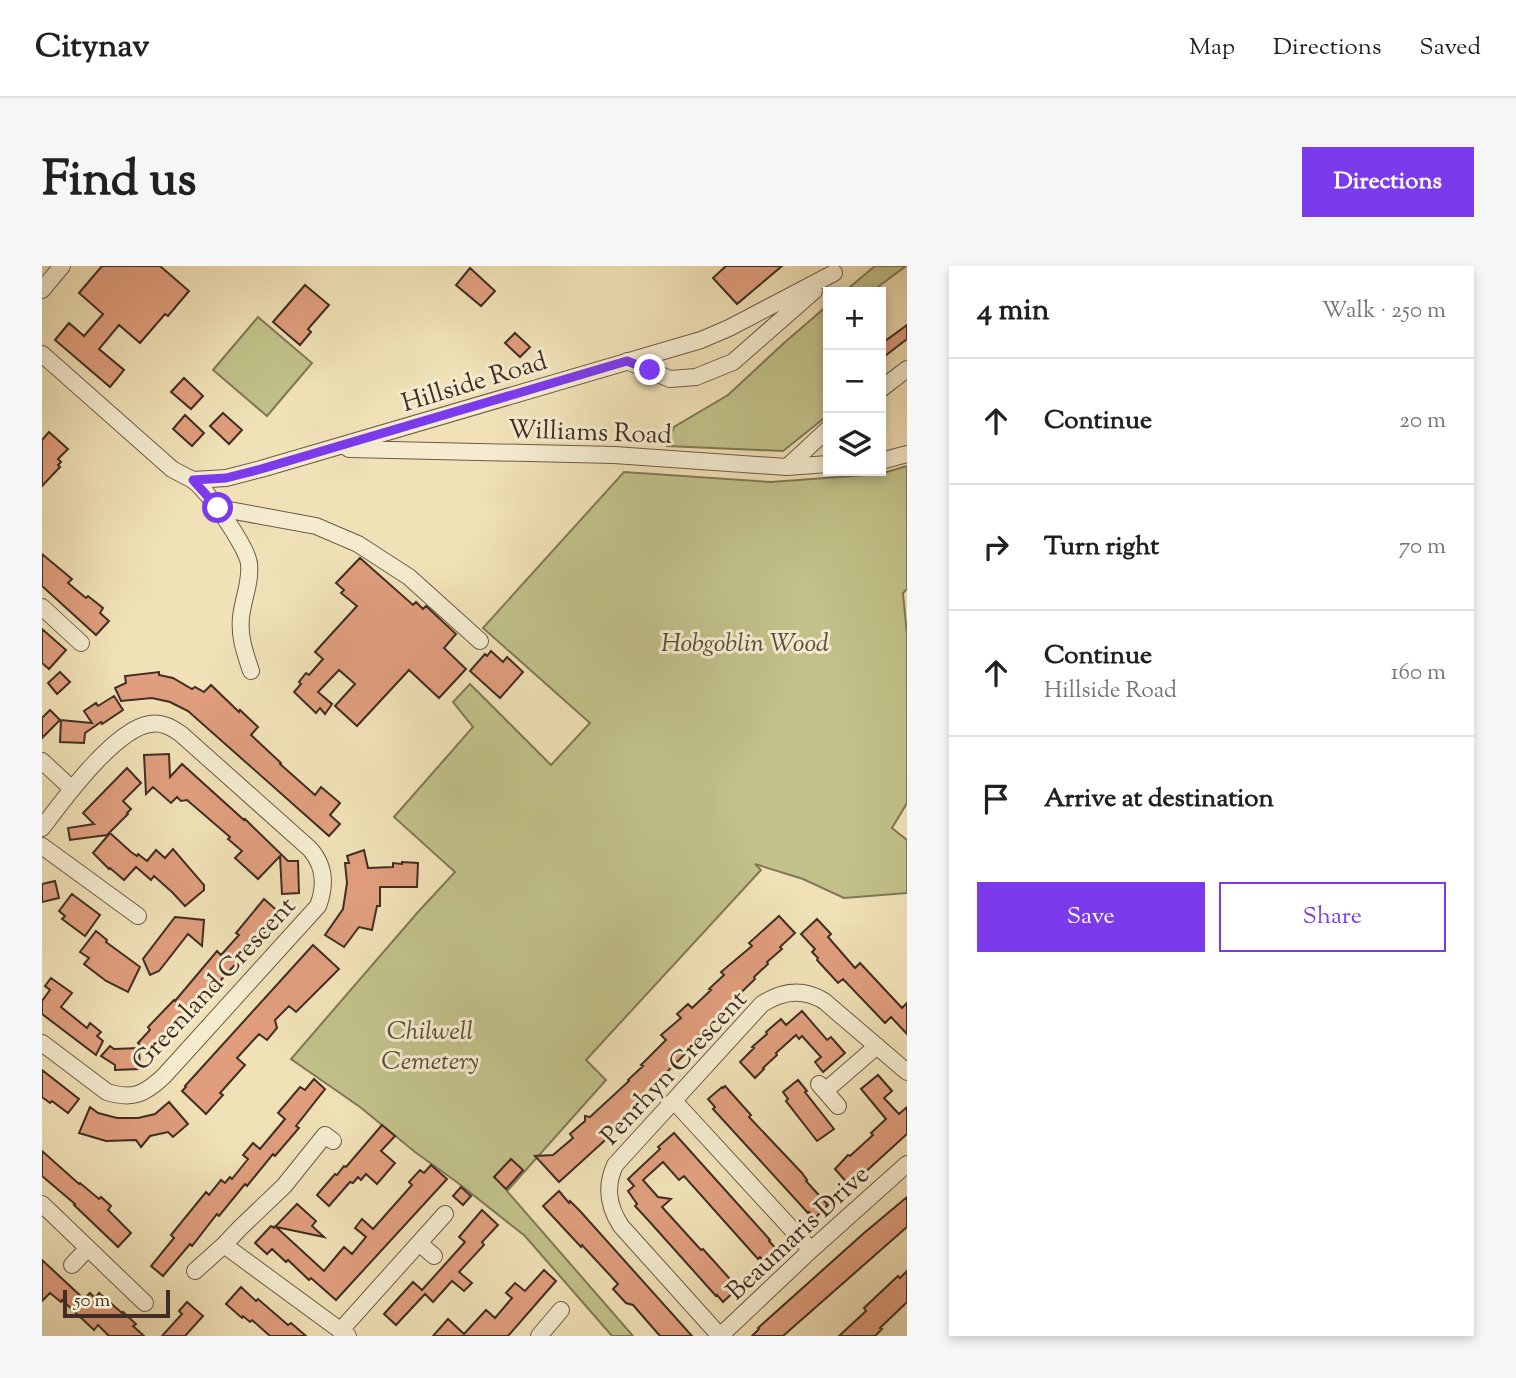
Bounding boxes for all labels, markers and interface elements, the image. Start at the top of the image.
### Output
text: Citynav [35,24,150,72]
text: Map [1189,31,1235,65]
text: Directions [1273,31,1381,65]
text: Saved [1419,31,1481,65]
text: Find us [42,147,196,217]
button: Directions [1302,147,1474,217]
map controls [823,287,886,476]
button: + [823,287,886,350]
text: 4 min [977,290,1050,333]
text: Walk · 250 m [1322,295,1446,328]
street label: Hillside Road [397,344,552,423]
button: − [823,350,886,413]
route end [634,354,665,385]
icon: ahead [977,402,1015,440]
text: Continue [1044,403,1152,440]
text: 20 m [1399,405,1446,438]
street label: Williams Road [507,412,673,455]
button: layers [823,413,886,476]
route start [202,492,233,523]
icon: right [977,528,1015,566]
text: Turn right [1044,529,1159,566]
text: 70 m [1399,531,1446,564]
park label: Hobgoblin Wood [661,626,829,663]
text: Continue [1044,638,1152,675]
icon: ahead [977,654,1015,692]
text: 160 m [1391,657,1446,690]
text: Hillside Road [1044,675,1177,708]
icon: arrive [977,780,1015,818]
text: Arrive at destination [1044,781,1274,818]
button: Save [977,882,1205,952]
button: Share [1219,882,1446,952]
street label: Greenland Crescent [124,889,305,1080]
street label: Penrhyn Crescent [593,983,757,1154]
park label: Chilwell Cemetery [381,1014,479,1081]
street label: Beaumaris Drive [719,1158,878,1310]
scale bar [63,1287,170,1319]
text: 50 m [74,1288,110,1315]

